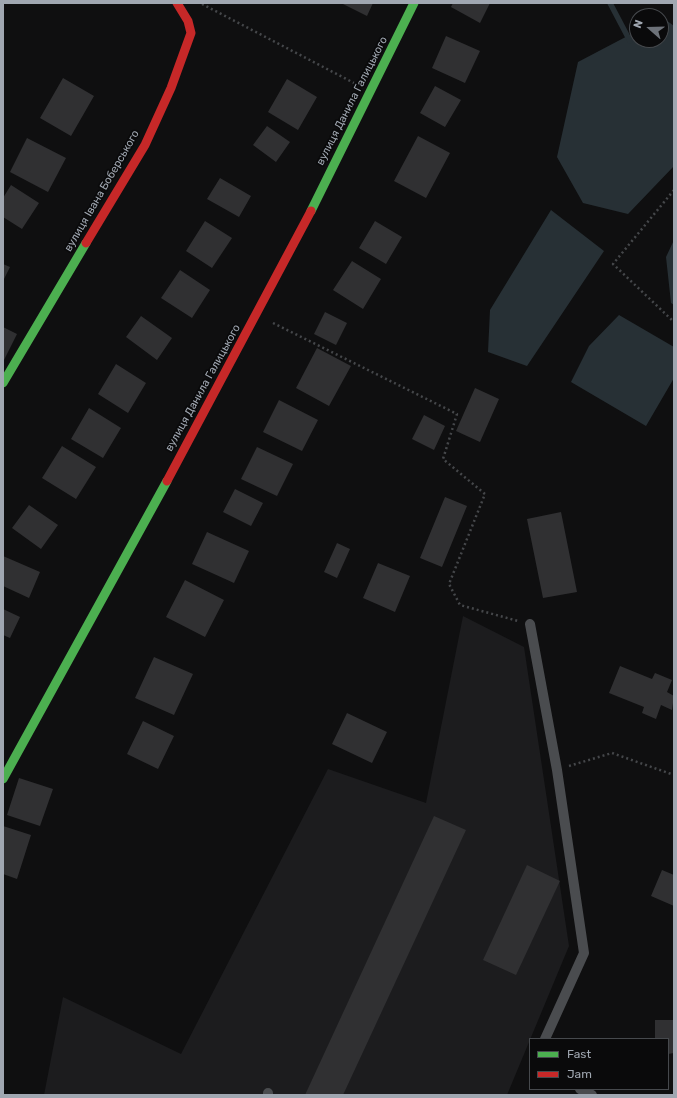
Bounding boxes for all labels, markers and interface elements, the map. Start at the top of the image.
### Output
north arrow [629,8,669,48]
text: N [631,18,646,30]
street label: вулиця Данила Галицького [314,34,390,168]
street label: вулиця Івана Боберського [62,128,142,254]
street label: вулиця Данила Галицького [163,322,243,454]
legend [529,1038,669,1090]
text: Fast [567,1047,591,1061]
text: Jam [567,1067,592,1081]

